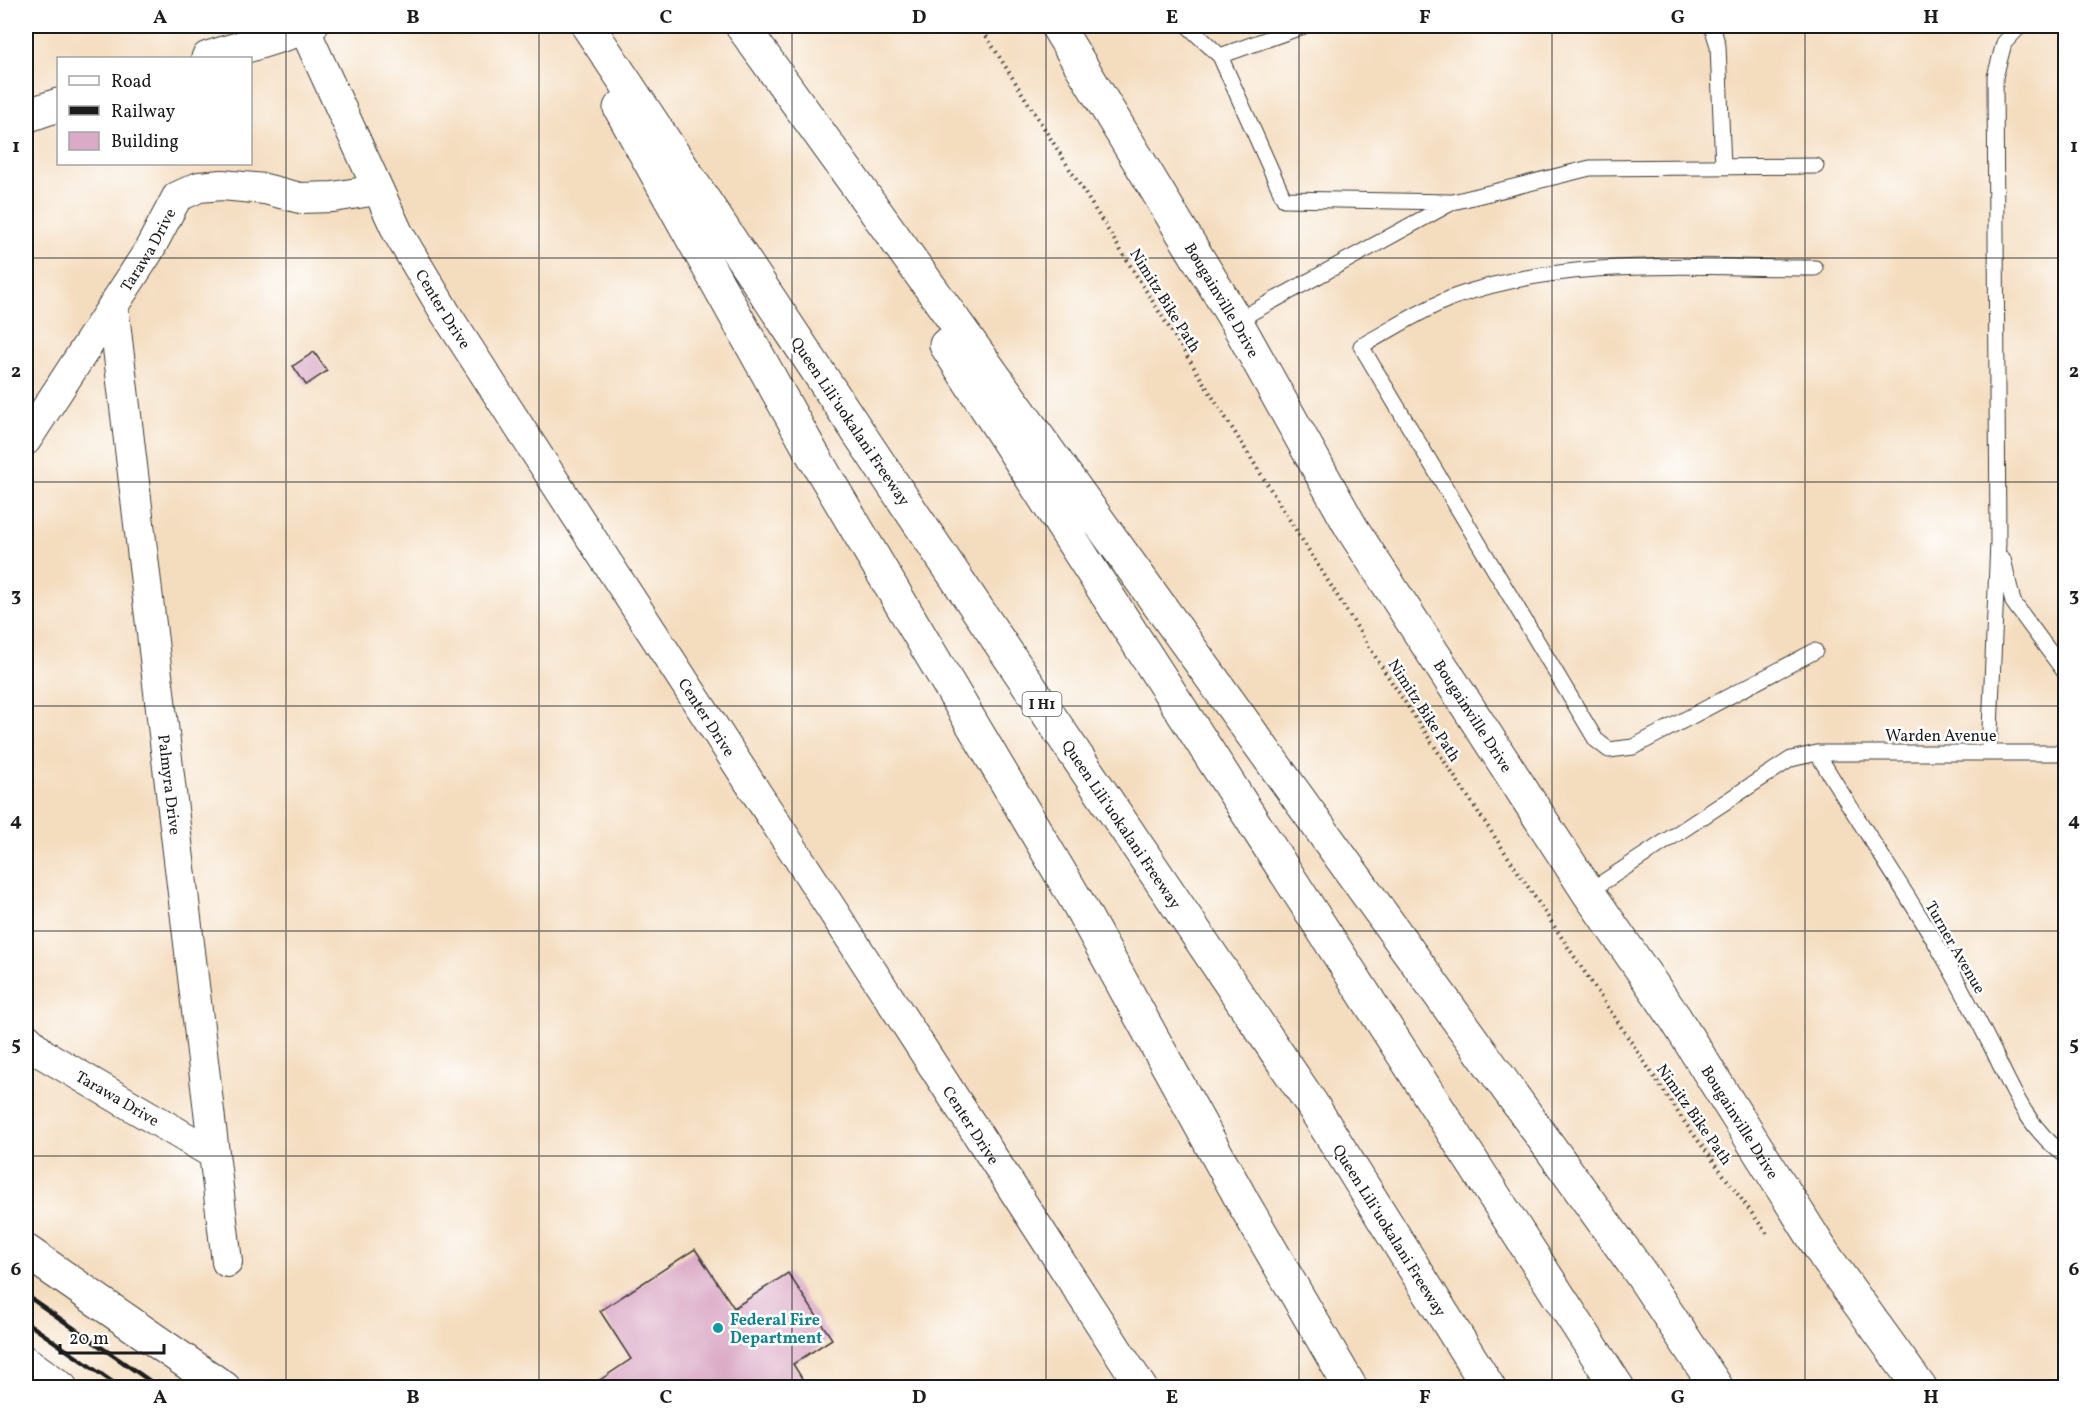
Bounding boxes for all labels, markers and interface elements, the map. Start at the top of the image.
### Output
text: A [153,4,167,32]
text: B [406,4,420,32]
text: C [660,4,673,32]
text: D [912,4,926,32]
text: E [1166,4,1178,32]
text: F [1419,4,1431,32]
text: G [1671,4,1685,32]
text: H [1923,4,1939,32]
legend [57,57,252,165]
text: Road [111,70,152,95]
text: Railway [111,100,175,125]
text: Building [111,130,179,155]
text: 1 [12,133,20,161]
text: 1 [2070,133,2078,161]
street label: Tarawa Drive [116,205,182,297]
street label: Bougainville Drive [1178,239,1263,362]
street label: Nimitz Bike Path [1124,245,1205,357]
street label: Center Drive [409,266,475,354]
street label: Queen Liliʻuokalani Freeway [785,333,914,511]
text: 2 [11,358,21,386]
text: 2 [2069,358,2079,386]
text: 3 [11,582,21,610]
text: 3 [2069,582,2079,610]
street label: Nimitz Bike Path [1382,655,1465,767]
street label: Bougainville Drive [1427,656,1517,777]
street label: Center Drive [672,675,739,762]
road number: I H1 [1022,692,1062,716]
street label: Warden Avenue [1885,726,1997,748]
street label: Palmyra Drive [151,733,185,836]
street label: Queen Liliʻuokalani Freeway [1056,736,1185,914]
text: 4 [10,807,22,835]
text: 4 [2068,807,2080,835]
street label: Turner Avenue [1919,898,1990,998]
text: 5 [11,1031,21,1059]
text: 5 [2069,1031,2079,1059]
street label: Nimitz Bike Path [1650,1060,1736,1170]
street label: Bougainville Drive [1695,1062,1783,1184]
street label: Tarawa Drive [71,1066,163,1133]
street label: Center Drive [936,1082,1003,1170]
street label: Queen Liliʻuokalani Freeway [1326,1141,1451,1322]
text: 6 [11,1256,22,1284]
text: 6 [2069,1256,2080,1284]
place label: Federal Fire Department [730,1310,822,1350]
scale bar [60,1317,164,1355]
marker: Federal Fire Department [711,1321,725,1335]
text: 20 m [69,1327,109,1352]
text: A [153,1384,167,1412]
text: B [406,1384,420,1412]
text: C [660,1384,673,1412]
text: D [912,1384,926,1412]
text: E [1166,1384,1178,1412]
text: F [1419,1384,1431,1412]
text: G [1671,1384,1685,1412]
text: H [1923,1384,1939,1412]

